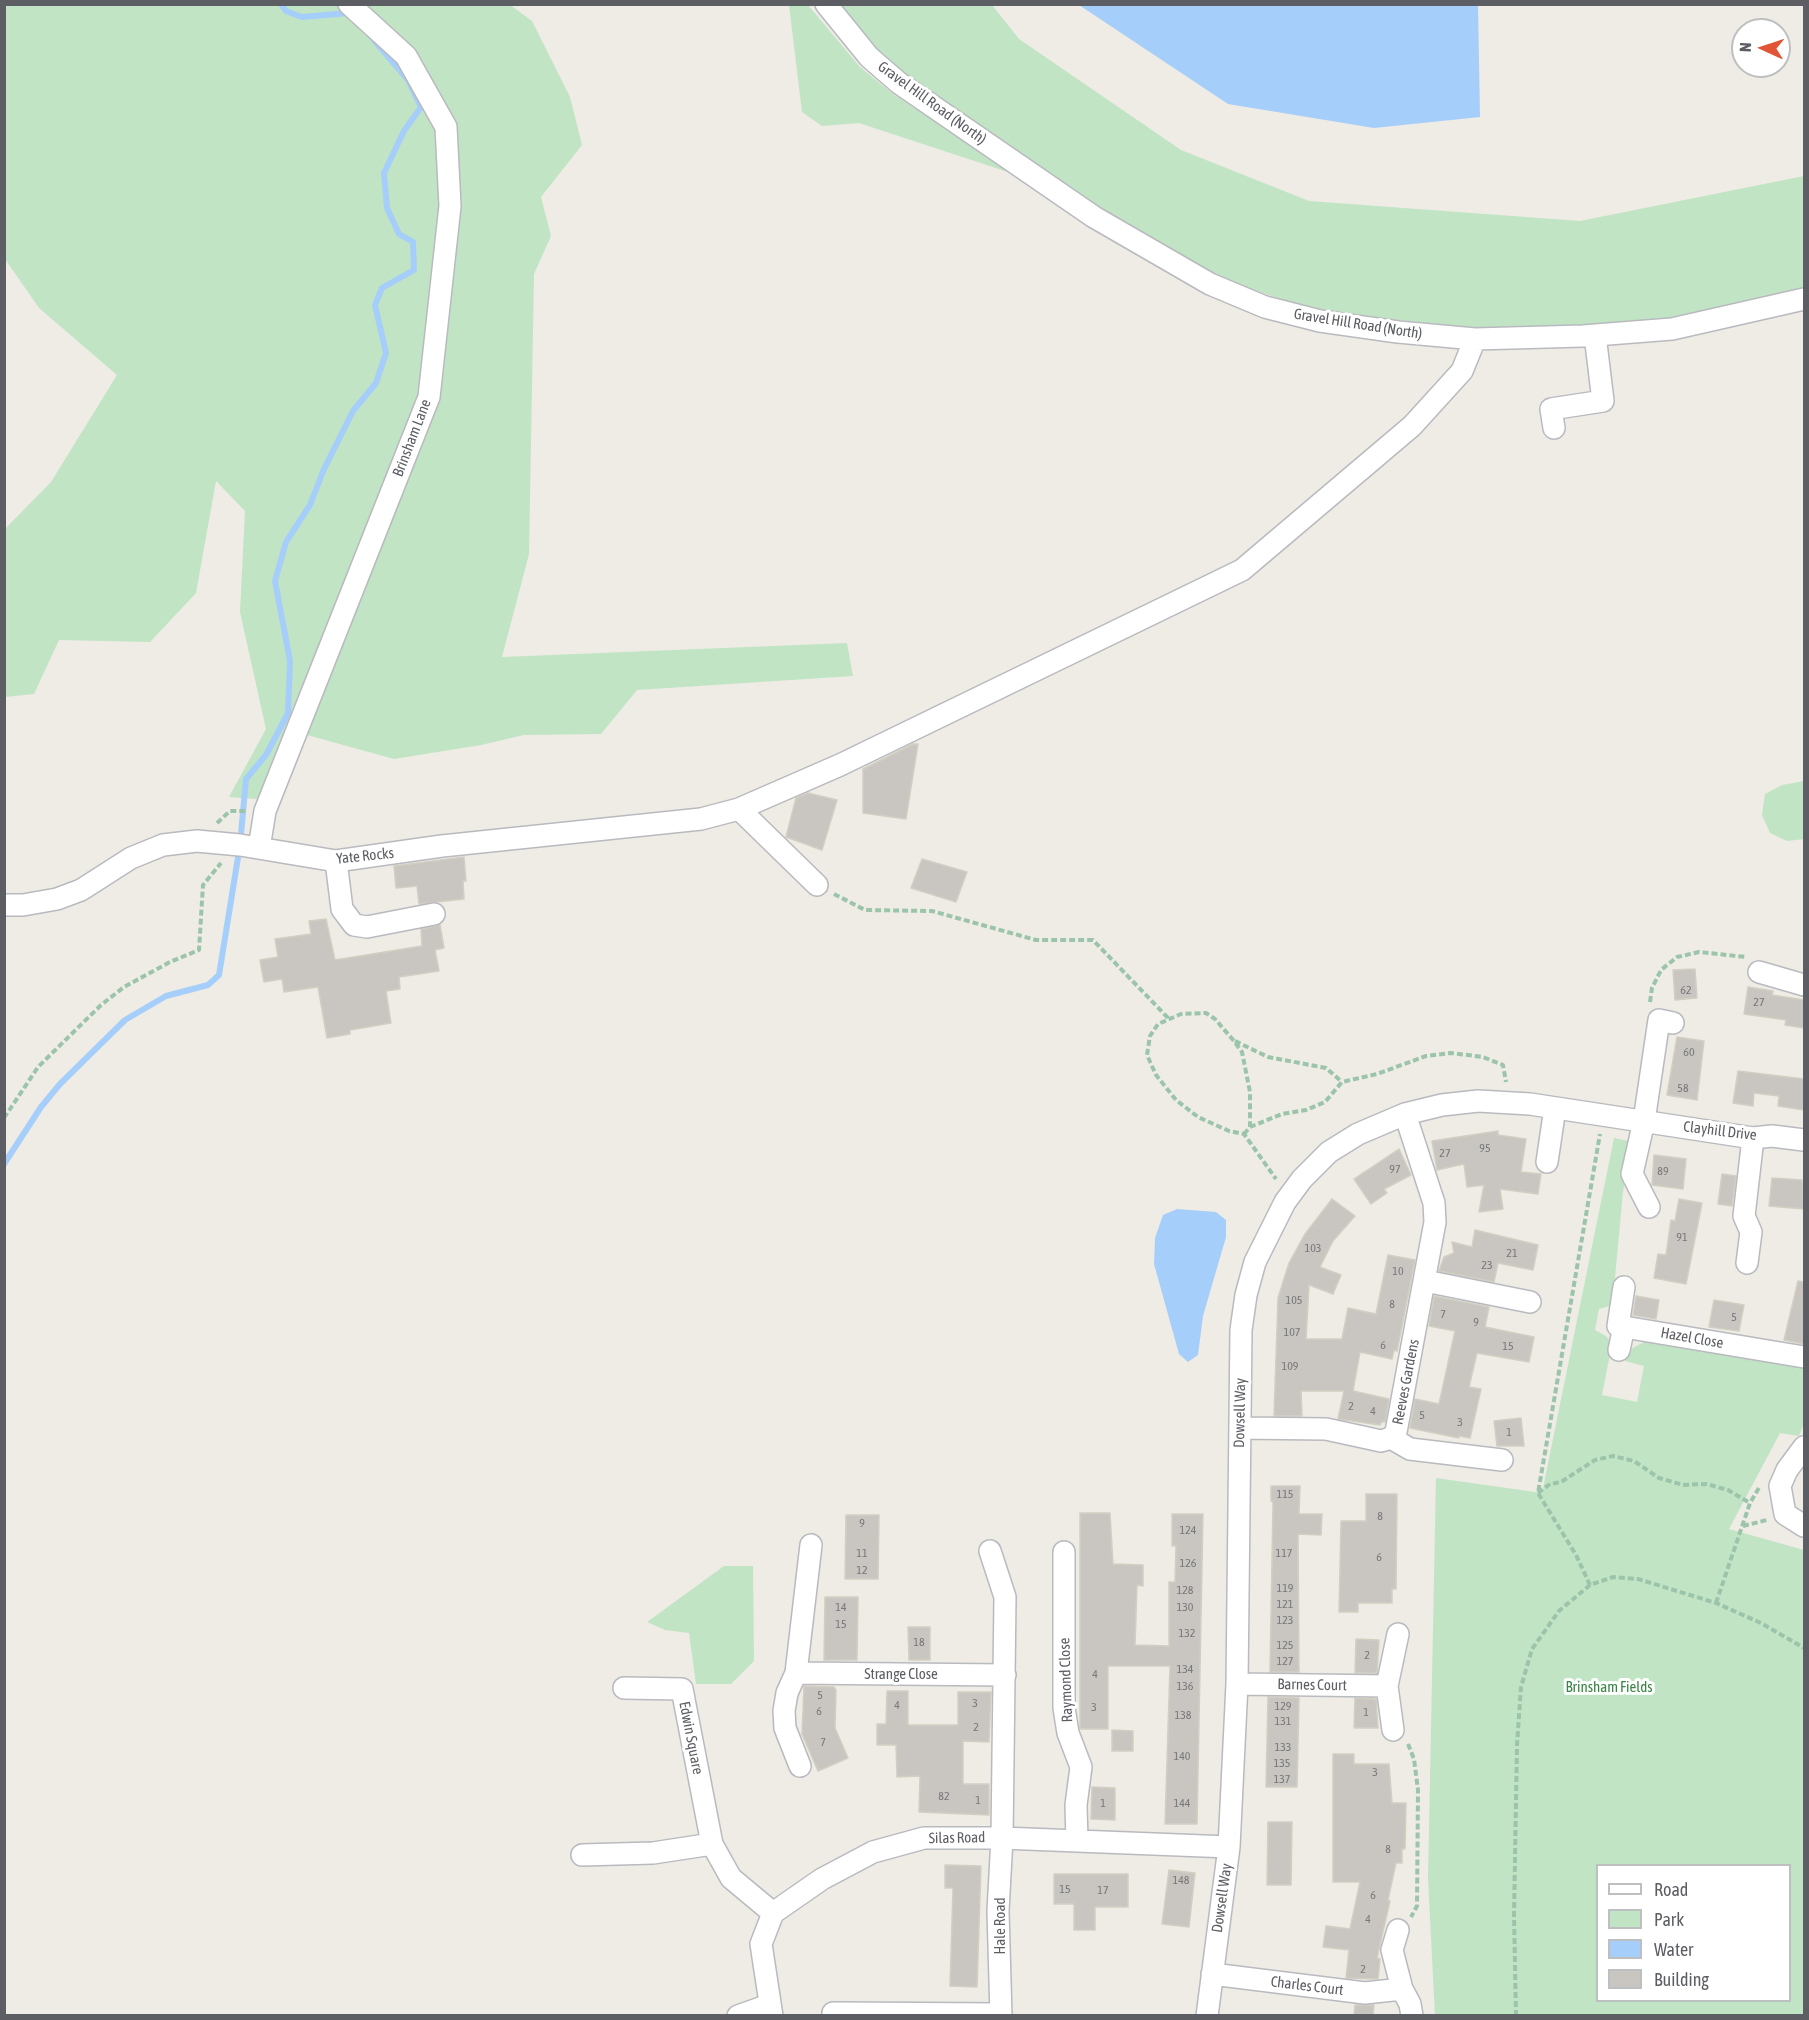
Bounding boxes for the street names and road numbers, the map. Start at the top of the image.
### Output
street label: Gravel Hill Road (North) [874,58,990,148]
street label: Gravel Hill Road (North) [1293,305,1423,343]
street label: Brinsham Lane [389,397,435,479]
street label: Yate Rocks [335,844,395,868]
street label: Clayhill Drive [1682,1118,1758,1144]
street label: Hazel Close [1659,1324,1725,1352]
street label: Reeves Gardens [1389,1338,1423,1426]
street label: Dowsell Way [1230,1378,1250,1448]
street label: Raymond Close [1056,1637,1076,1723]
street label: Strange Close [864,1665,938,1683]
street label: Barnes Court [1277,1675,1347,1695]
street label: Edwin Square [675,1700,707,1776]
street label: Silas Road [929,1829,985,1847]
street label: Dowsell Way [1208,1862,1236,1934]
street label: Hale Road [991,1897,1009,1955]
street label: Charles Court [1270,1973,1344,1999]

